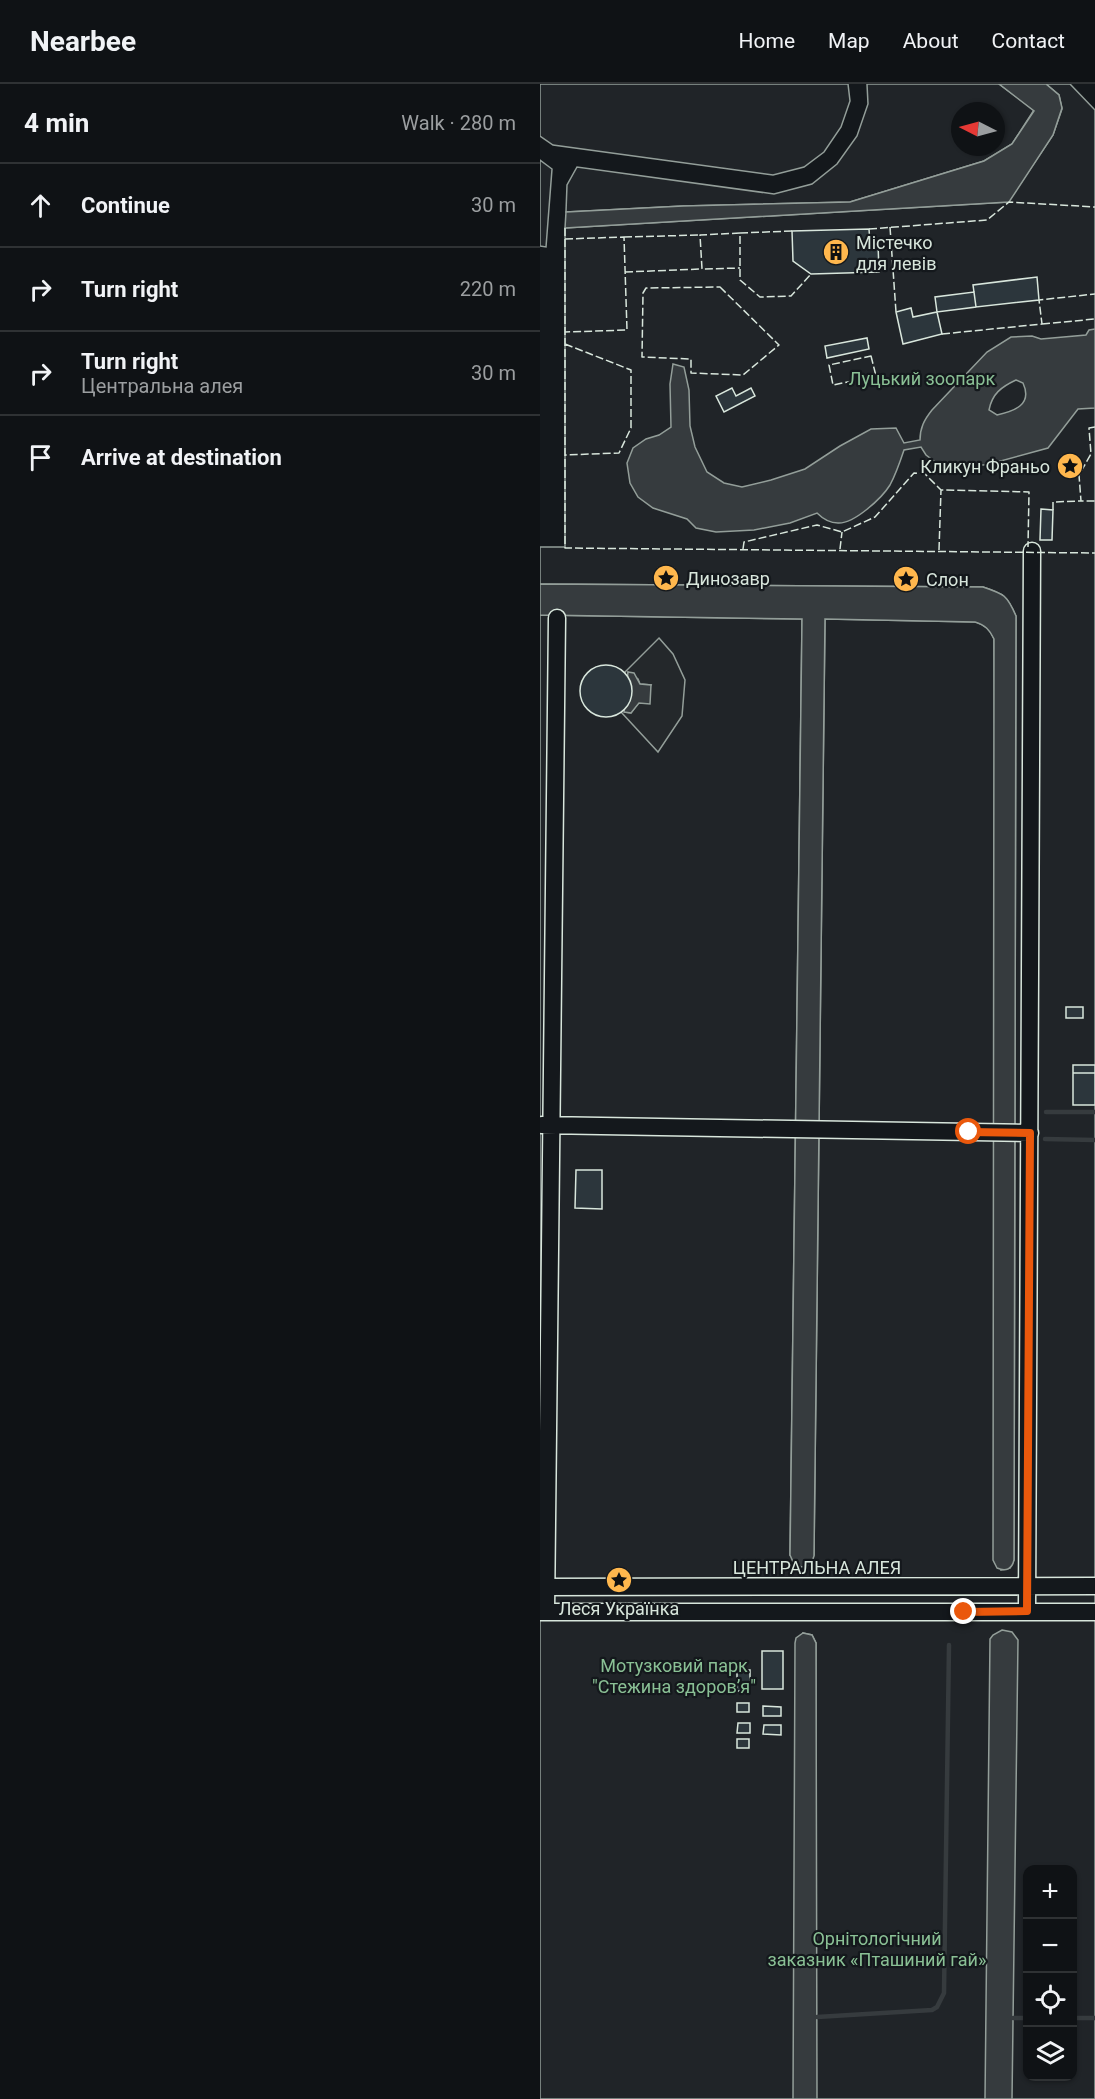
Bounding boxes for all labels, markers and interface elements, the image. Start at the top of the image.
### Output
text: Nearbee [30,25,136,58]
text: Home [739,29,795,53]
text: Map [828,29,870,53]
text: About [903,29,959,53]
text: Contact [992,29,1065,53]
north arrow [951,102,1005,156]
text: 4 min [24,108,89,138]
text: Walk · 280 m [401,111,516,135]
icon: ahead [24,189,57,222]
text: Continue [81,193,170,218]
text: 30 m [471,193,516,217]
place label: Містечко для левів [856,232,937,274]
building icon: Містечко для левів [821,237,851,267]
icon: right [24,273,57,306]
text: Turn right [81,277,178,302]
text: 220 m [460,277,516,301]
text: Turn right [81,349,178,374]
icon: right [24,357,57,390]
text: 30 m [471,361,516,385]
park label: Луцький зоопарк [849,368,995,389]
text: Центральна алея [81,374,243,398]
icon: arrive [24,441,57,474]
text: Arrive at destination [81,445,282,470]
place icon: Кликун Франьо [1055,451,1085,481]
place label: Кликун Франьо [920,456,1050,477]
place icon: Динозавр [651,563,681,593]
place icon: Слон [891,564,921,594]
place label: Динозавр [686,568,770,589]
place label: Слон [926,569,969,590]
route start [955,1118,981,1144]
street label: ЦЕНТРАЛЬНА АЛЕЯ [733,1557,901,1578]
place icon: Леся Українка [604,1565,634,1595]
place label: Леся Українка [559,1598,679,1619]
route end [950,1598,976,1624]
park label: Мотузковий парк "Стежина здоров’я" [592,1655,756,1697]
map controls [1023,1865,1077,2081]
button: + [1023,1865,1077,1919]
button: − [1023,1919,1077,1973]
park label: Орнітологічний заказник «Пташиний гай» [768,1928,986,1970]
button: locate [1023,1973,1077,2027]
button: layers [1023,2027,1077,2081]

